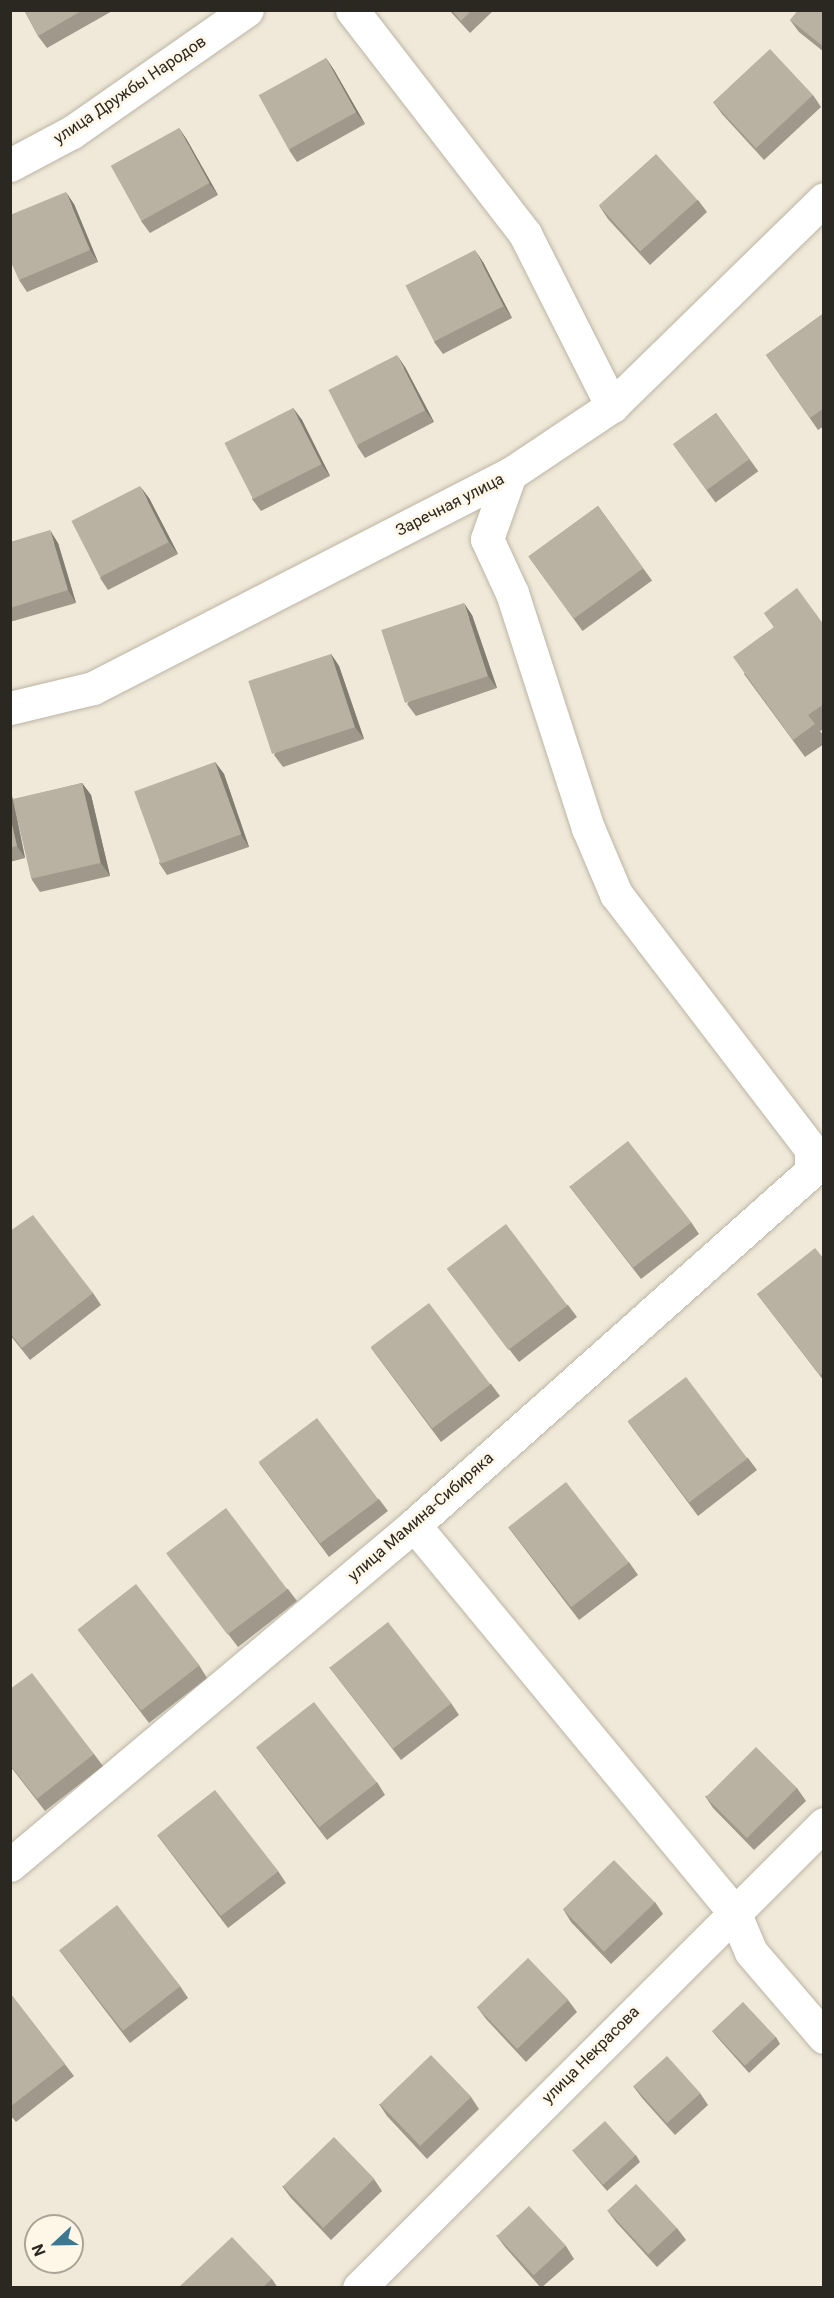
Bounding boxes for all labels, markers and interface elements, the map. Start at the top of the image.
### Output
street label: улица Дружбы Народов [50,32,210,148]
street label: Заречная улица [393,469,507,541]
street label: улица Мамина-Сибиряка [344,1449,498,1585]
street label: улица Некрасова [538,2002,644,2108]
north arrow [24,2214,84,2274]
text: N [28,2241,50,2259]

